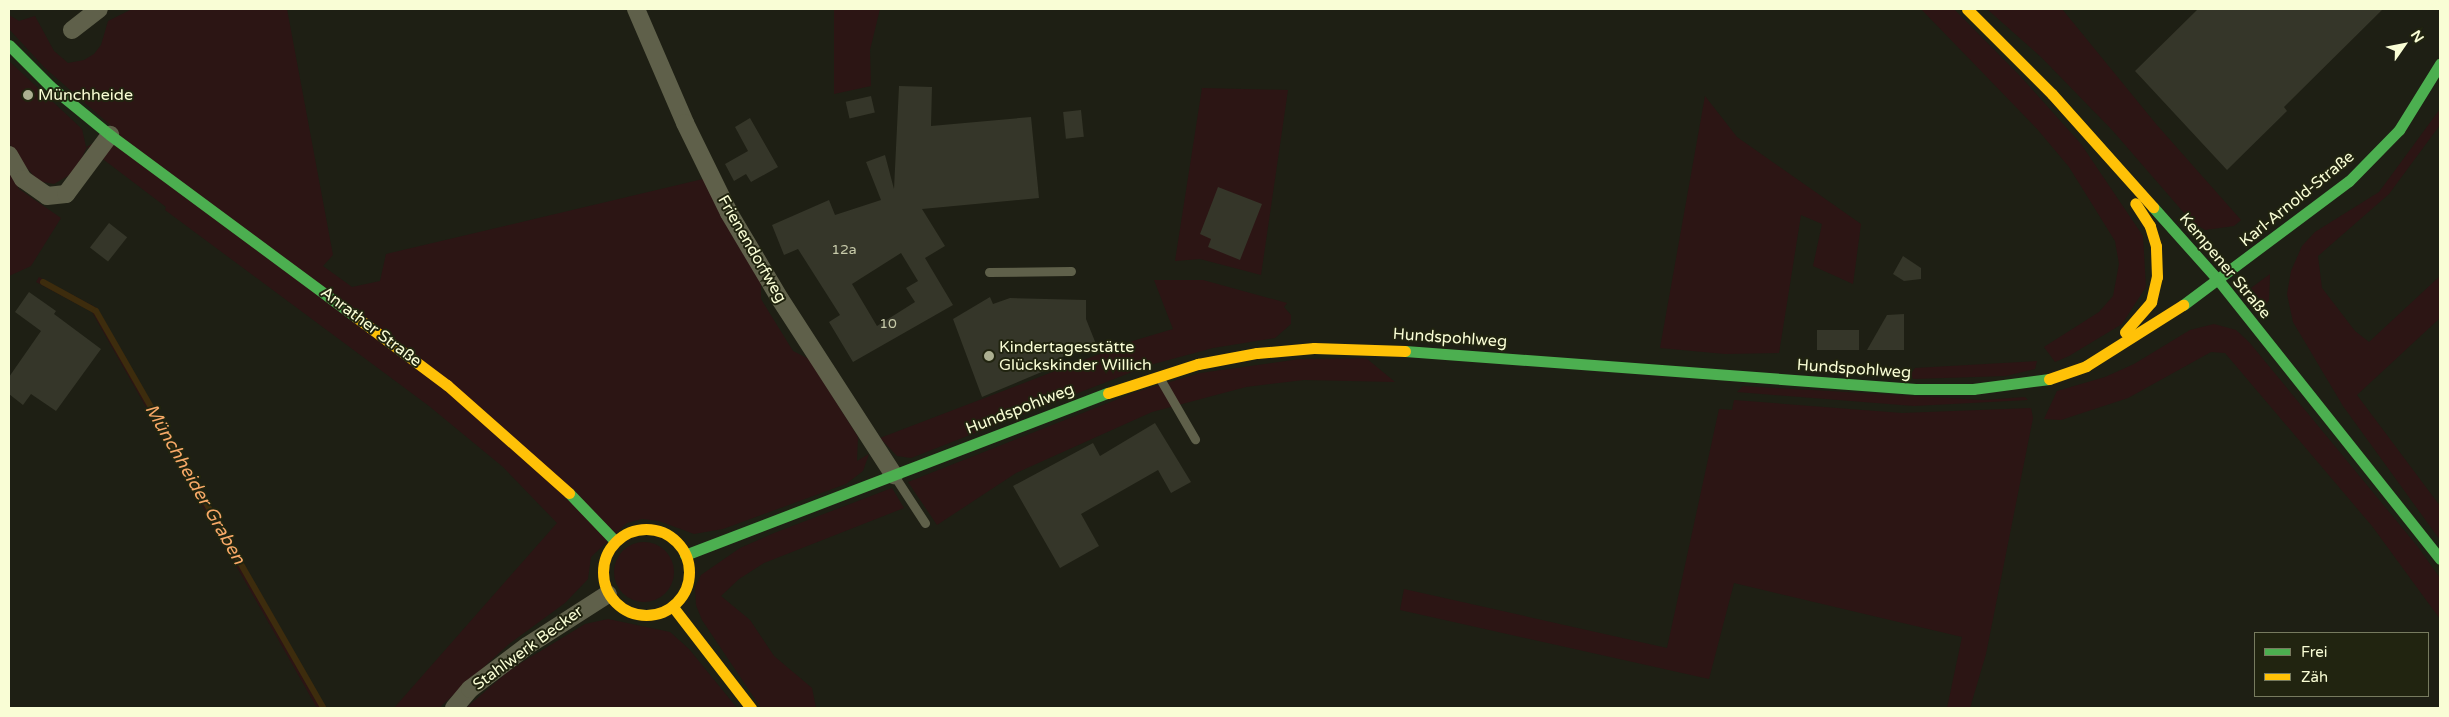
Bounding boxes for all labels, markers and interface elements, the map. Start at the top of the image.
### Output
north arrow [2379,20,2429,70]
text: N [2407,27,2427,46]
place label: Münchheide [38,85,133,105]
marker: Münchheide [22,89,34,101]
street label: Karl-Arnold-Straße [2236,147,2358,251]
street label: Frienendorfweg [713,192,791,306]
street label: Kempener Straße [2175,209,2275,323]
house number: 12a [831,242,857,258]
street label: Anrather Straße [317,283,425,371]
house number: 10 [879,316,897,332]
street label: Hundspohlweg [1392,324,1508,352]
place label: Kindertagesstätte Glückskinder Willich [999,337,1152,375]
marker: Kindertagesstätte Glückskinder Willich [983,350,995,362]
street label: Hundspohlweg [1796,355,1912,383]
street label: Hundspohlweg [963,380,1077,438]
water label: Münchheider Graben [140,400,250,568]
street label: Stahlwerk Becker [469,602,587,694]
legend [2254,632,2429,697]
text: Frei [2301,643,2327,661]
text: Zäh [2301,668,2328,686]

